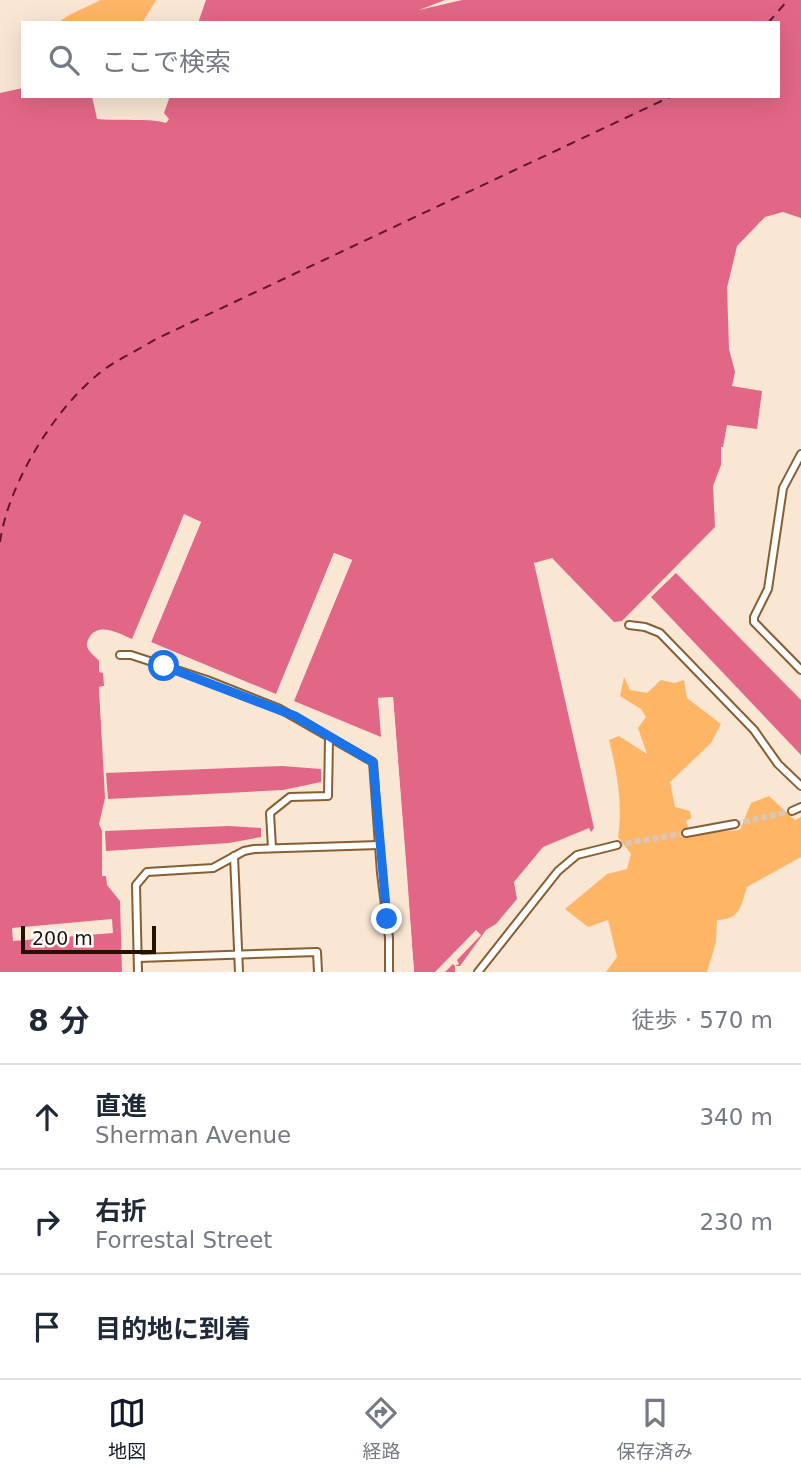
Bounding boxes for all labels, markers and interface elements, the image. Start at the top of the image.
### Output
search box [21,21,780,98]
icon: search [45,41,83,79]
text: ここで検索 [101,47,231,77]
route start [148,650,179,681]
route end [371,903,402,934]
scale bar [21,923,156,955]
text: 200 m [32,927,93,949]
text: 8 分 [28,1003,89,1038]
text: 徒歩 · 570 m [631,1007,773,1033]
text: 直進 [95,1091,147,1121]
icon: ahead [28,1098,66,1136]
text: 340 m [699,1104,773,1130]
text: Sherman Avenue [95,1122,291,1148]
text: 右折 [95,1196,147,1226]
icon: right [28,1203,66,1241]
text: 230 m [699,1209,773,1235]
text: Forrestal Street [95,1227,272,1253]
icon: arrive [28,1308,66,1346]
text: 目的地に到着 [95,1314,251,1344]
tab: 地図 [108,1394,146,1463]
tab: 経路 [362,1394,401,1463]
tab: 保存済み [617,1394,693,1463]

